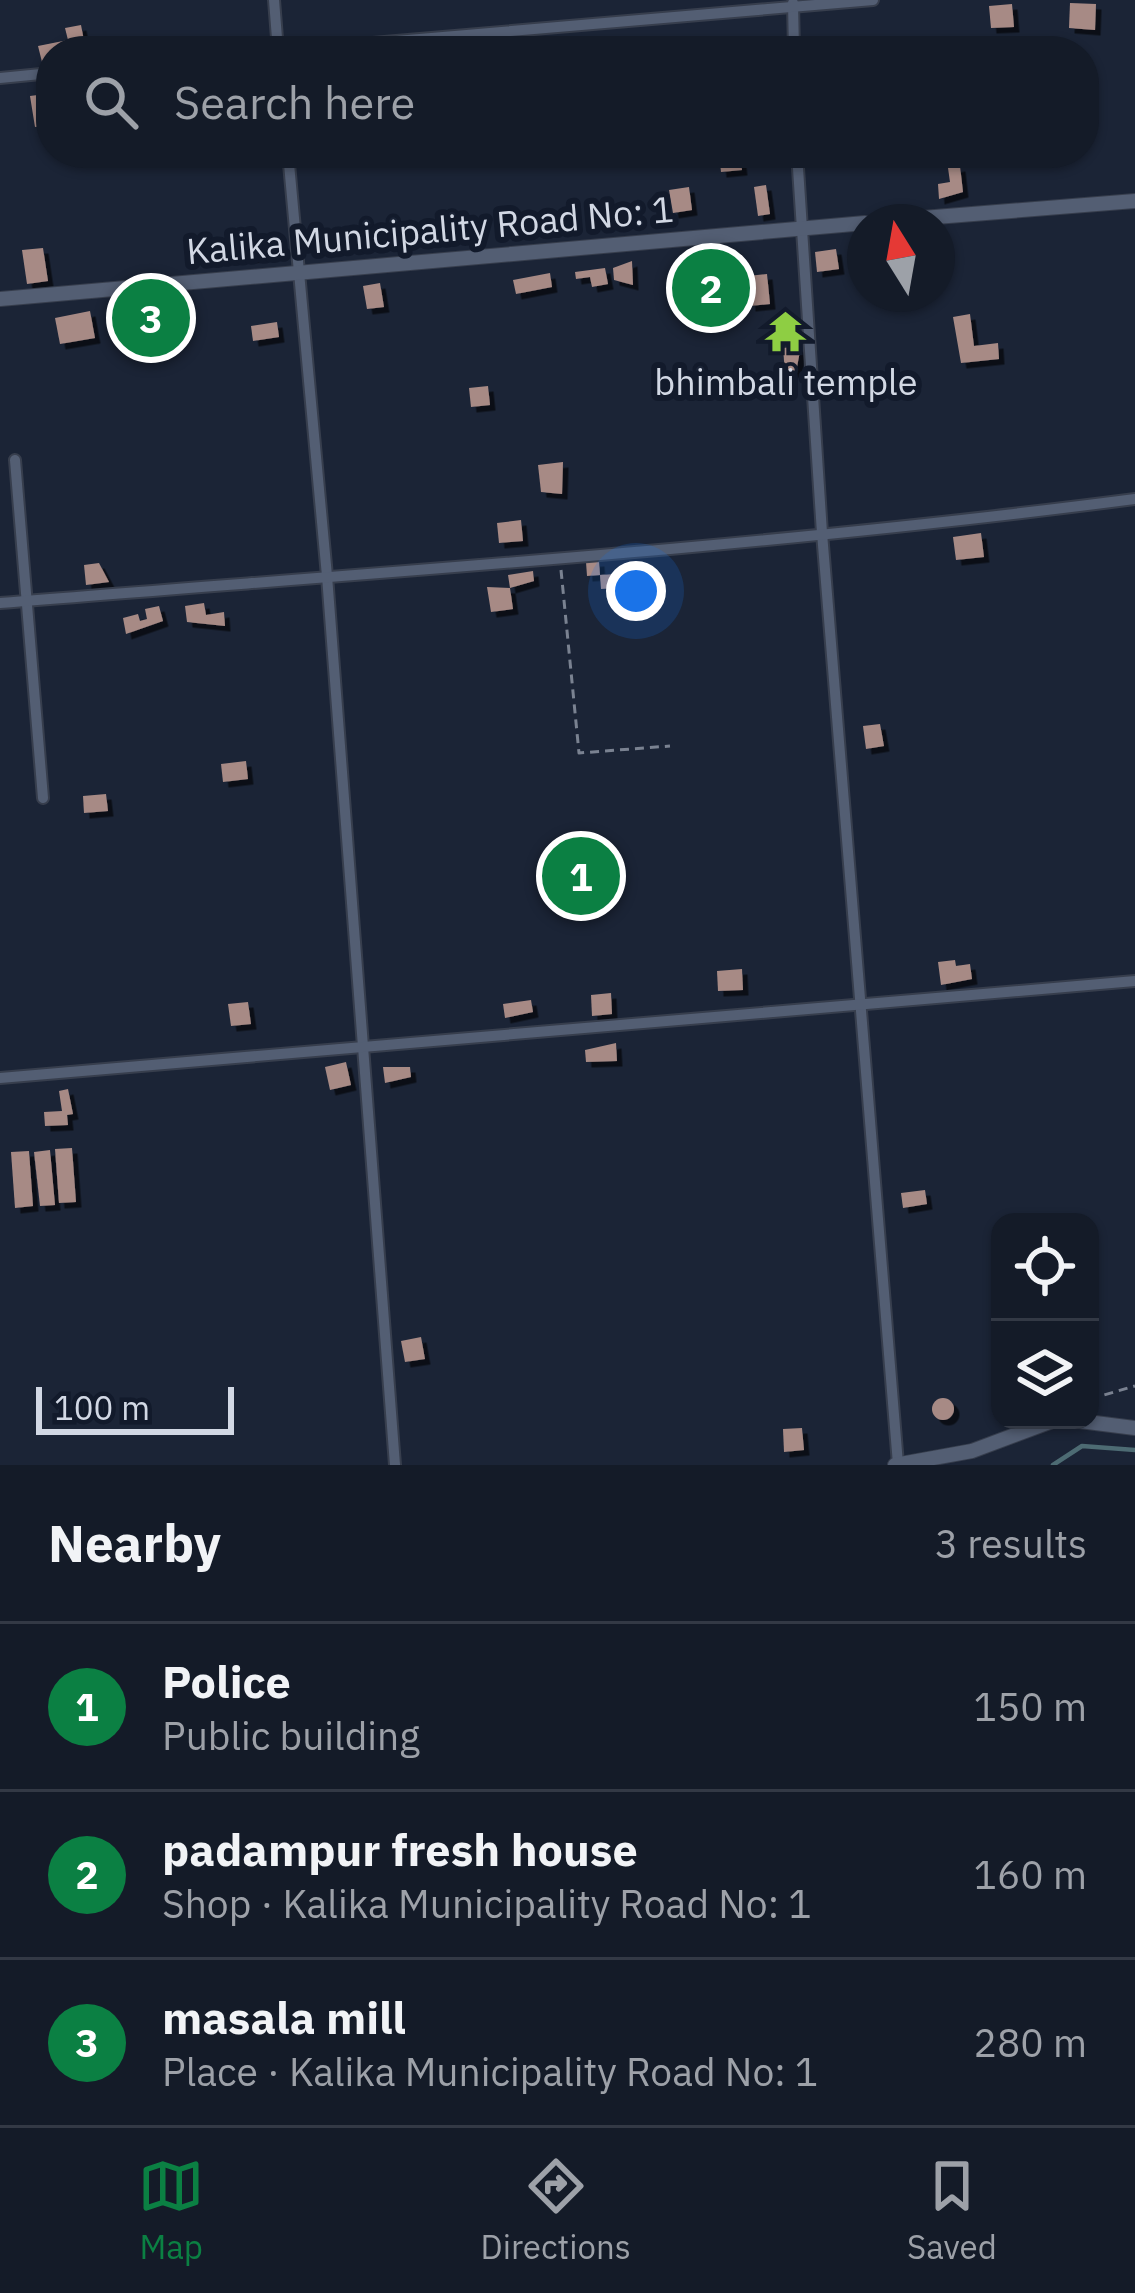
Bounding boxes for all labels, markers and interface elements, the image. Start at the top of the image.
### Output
search box [36,36,1099,168]
icon: search [78,69,144,135]
text: Search here [174,73,415,131]
street label: Kalika Municipality Road No: 1 [185,185,675,274]
north arrow [847,204,955,312]
pin: 2 [672,243,750,333]
pin: 3 [112,273,190,363]
temple icon: bhimbali temple [763,309,809,355]
place label: bhimbali temple [654,358,918,405]
your location [606,561,666,621]
pin: 1 [542,831,620,921]
map controls [991,1213,1099,1429]
button: locate [991,1213,1099,1321]
button: layers [991,1321,1099,1429]
scale bar [36,1381,234,1434]
text: 100 m [54,1386,150,1429]
text: Nearby [48,1510,221,1576]
text: 3 results [935,1518,1087,1569]
text: Police [162,1652,291,1710]
text: 1 [75,1681,99,1732]
text: 150 m [974,1681,1087,1732]
text: Public building [162,1710,420,1761]
text: padampur fresh house [162,1820,638,1878]
text: 2 [75,1849,99,1900]
text: 160 m [974,1849,1087,1900]
text: Shop · Kalika Municipality Road No: 1 [162,1878,812,1929]
text: masala mill [162,1988,406,2046]
text: 3 [75,2017,99,2068]
text: 280 m [974,2017,1087,2068]
text: Place · Kalika Municipality Road No: 1 [162,2046,818,2097]
tab: Map [138,2153,204,2268]
tab: Directions [481,2153,631,2268]
tab: Saved [907,2153,997,2268]

